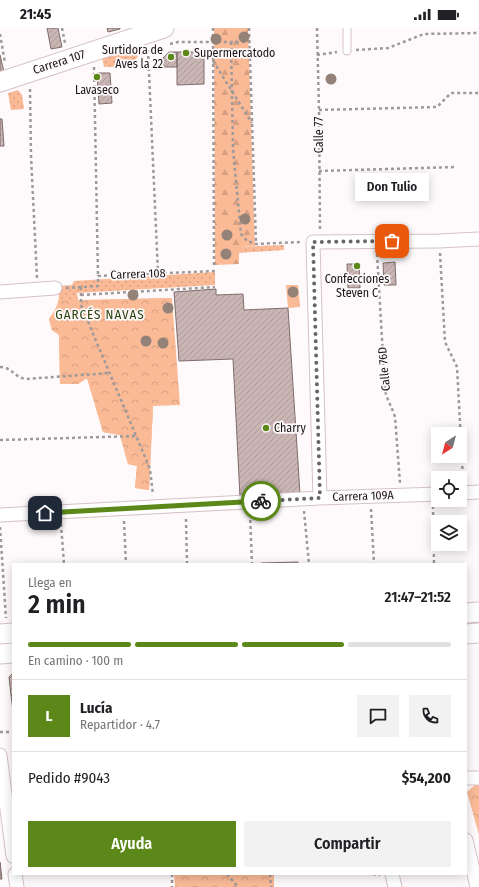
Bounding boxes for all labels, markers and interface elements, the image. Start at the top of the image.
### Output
text: 21:45 [20,5,51,23]
place label: Surtidora de Aves la 22 [102,43,163,71]
place label: Supermercatodo [194,46,275,60]
street label: Carrera 107 [31,47,87,77]
marker: Supermercatodo [181,48,191,58]
marker: Surtidora de Aves la 22 [166,52,176,62]
marker: Lavaseco [92,72,102,82]
place label: Lavaseco [75,83,119,97]
street label: Calle 77 [312,117,326,153]
callout: Don Tulio [355,173,429,201]
text: Don Tulio [367,179,417,194]
pin [375,224,409,258]
icon: bag [381,230,403,252]
marker: Confecciones Steven C [352,261,362,271]
street label: Carrera 108 [110,266,166,282]
place label: Confecciones Steven C [325,272,389,300]
district label: GARCÉS NAVAS [55,307,145,322]
street label: Calle 76D [375,346,393,392]
place label: Charry [274,421,307,435]
marker: Charry [261,423,271,433]
north arrow [431,427,467,463]
map controls [431,427,467,551]
button: locate [431,471,467,507]
courier [241,481,281,521]
street label: Carrera 109A [332,488,395,504]
icon: bike [250,490,272,512]
pin [28,496,62,530]
icon: home [34,502,56,524]
button: layers [431,515,467,551]
text: Llega en [28,575,72,590]
text: 21:47–21:52 [385,588,451,606]
text: 2 min [28,589,86,620]
text: En camino · 100 m [28,653,123,668]
button: chat [357,695,399,737]
button: phone [409,695,451,737]
text: Lucía [80,699,112,717]
text: L [46,707,52,725]
text: Repartidor · 4.7 [80,717,160,732]
text: Pedido #9043 [28,769,110,787]
text: $54,200 [402,769,451,787]
button: Ayuda [28,821,236,867]
button: Compartir [244,821,451,867]

